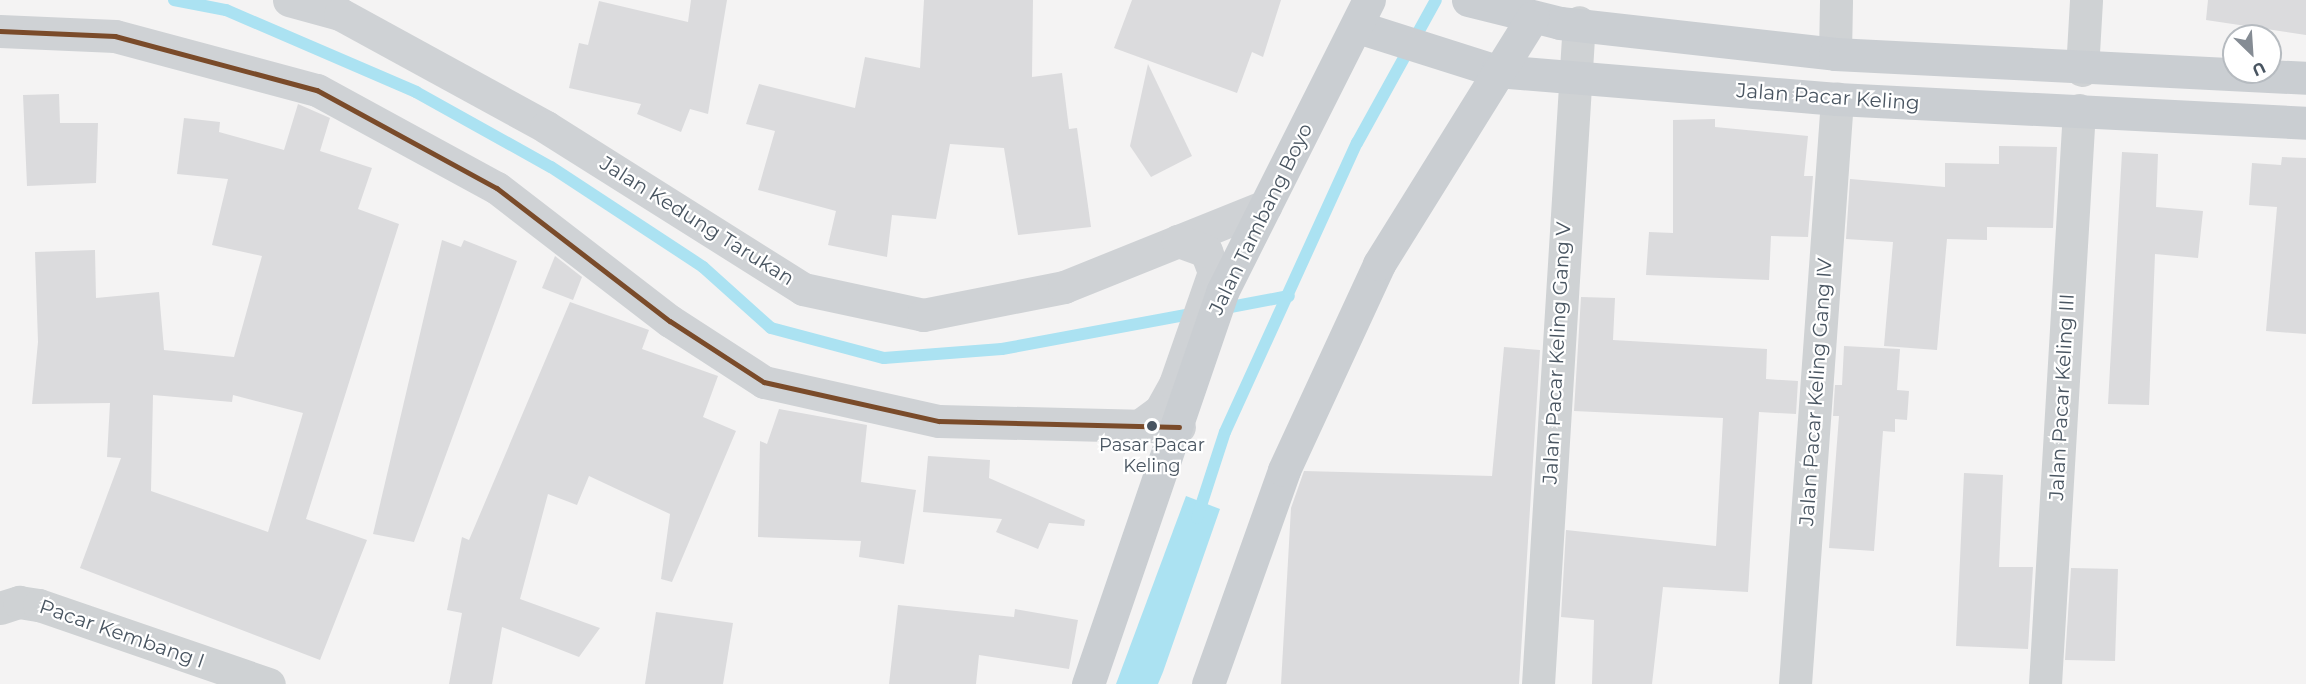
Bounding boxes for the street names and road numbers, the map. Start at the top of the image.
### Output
street label: Jalan Pacar Keling [1736,79,1920,115]
street label: Jalan Tambang Boyo [1204,119,1318,319]
street label: Jalan Kedung Tarukan [596,151,798,291]
street label: Jalan Pacar Keling Gang V [1538,221,1576,485]
street label: Jalan Pacar Keling Gang IV [1795,257,1837,527]
street label: Jalan Pacar Keling III [2045,293,2079,501]
street label: Pacar Kembang I [36,594,208,674]

